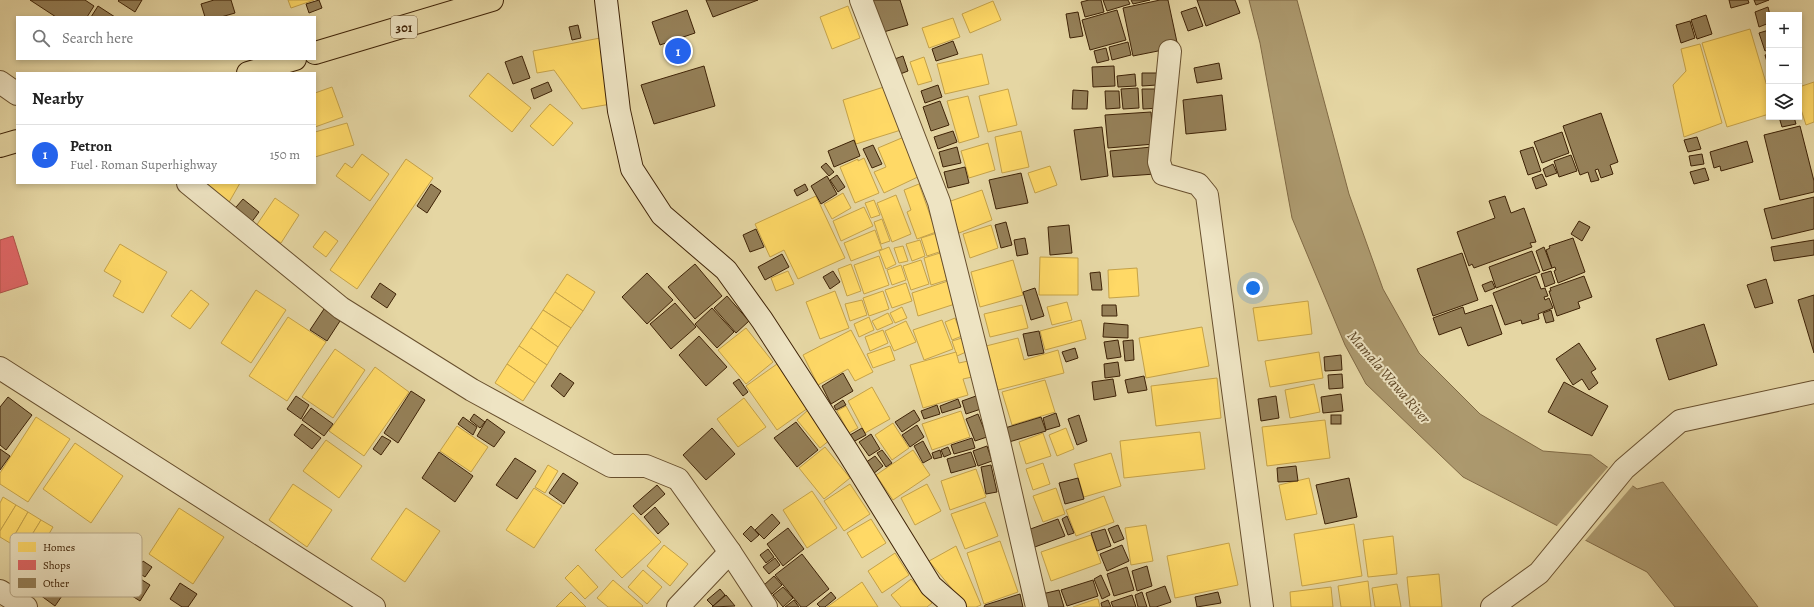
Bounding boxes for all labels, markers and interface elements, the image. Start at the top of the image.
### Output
map controls [1766,12,1802,120]
button: + [1766,12,1802,48]
search box [16,16,316,60]
road number: 301 [391,16,417,38]
icon: search [30,27,52,49]
text: Search here [62,28,133,48]
pin: 1 [665,36,691,66]
button: − [1766,48,1802,84]
button: layers [1766,84,1802,120]
text: Nearby [32,87,83,110]
text: Petron [70,136,112,156]
text: 1 [43,146,47,163]
text: 150 m [270,146,300,163]
text: Fuel · Roman Superhighway [70,156,217,173]
your location [1243,278,1263,298]
water label: Mamala Wawa River [1343,326,1436,428]
legend [10,533,142,597]
text: Homes [43,540,75,555]
text: Shops [43,558,70,573]
text: Other [43,576,69,591]

